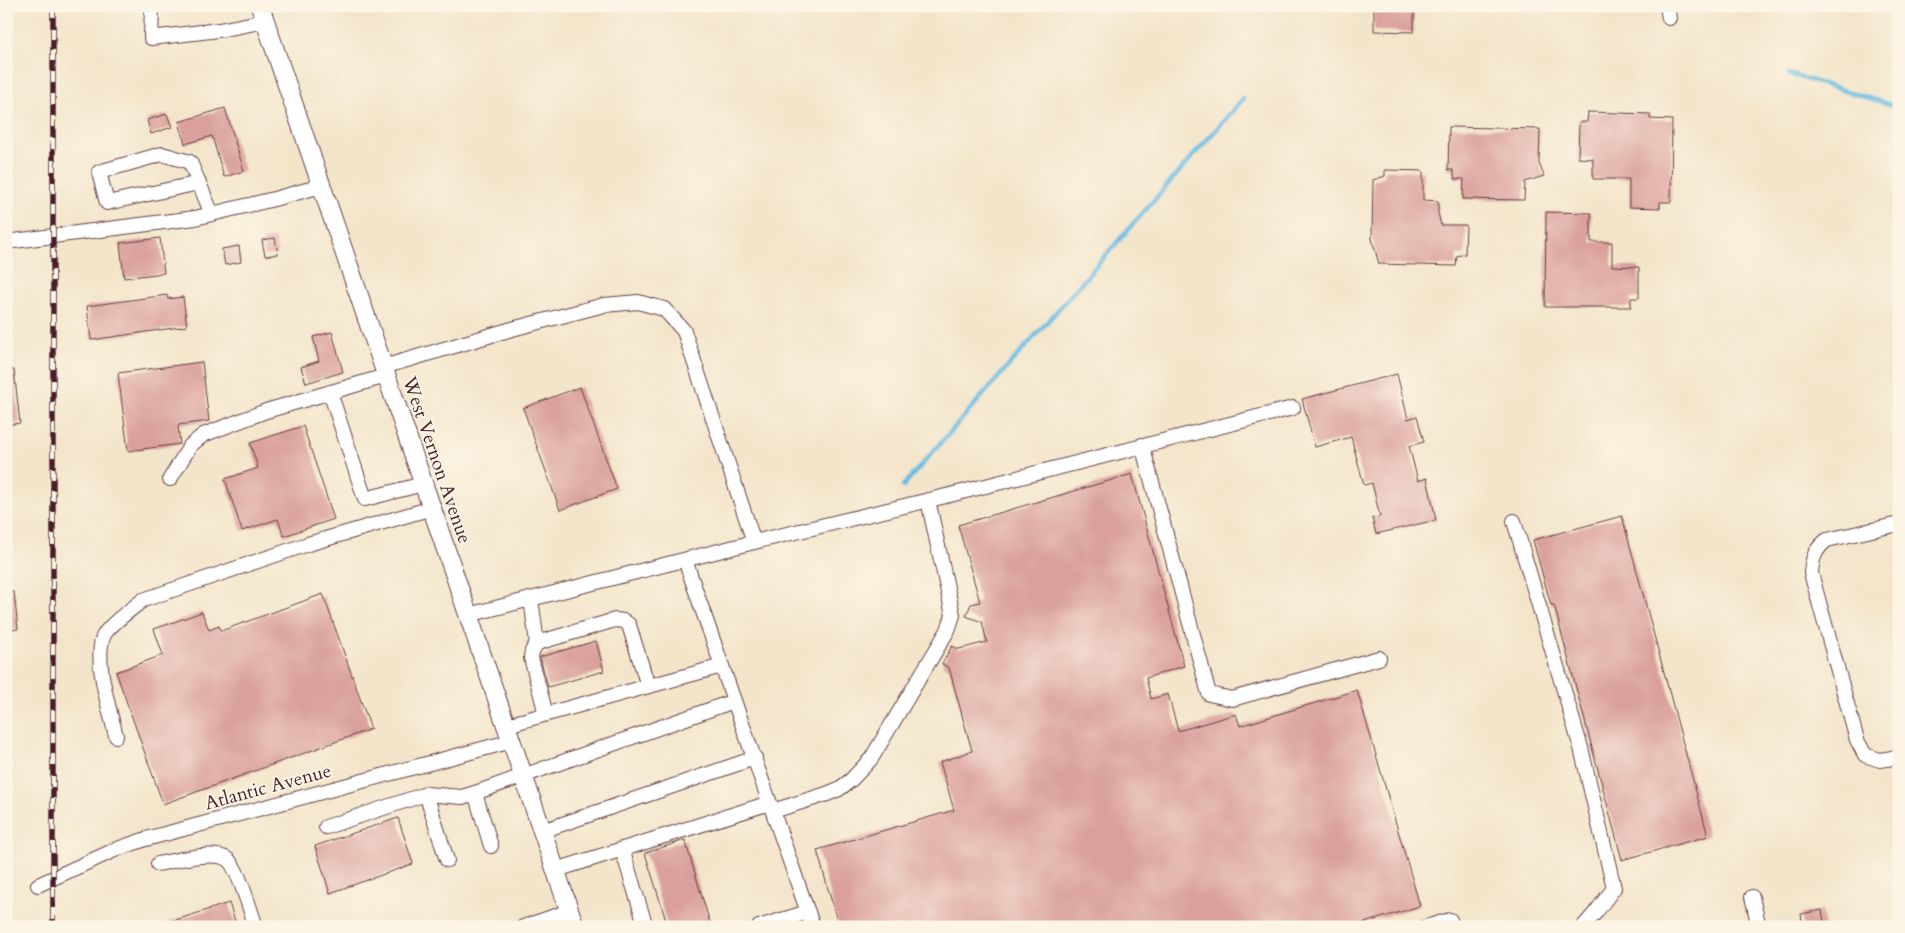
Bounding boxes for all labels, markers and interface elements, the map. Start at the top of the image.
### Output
street label: West Vernon Avenue [396,372,478,547]
street label: Atlantic Avenue [202,758,334,816]

